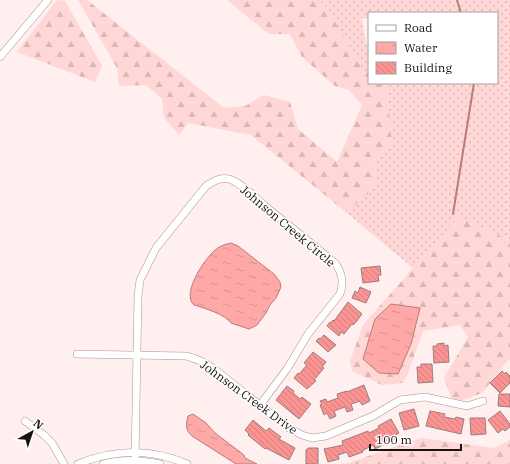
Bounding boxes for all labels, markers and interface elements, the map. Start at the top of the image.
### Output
legend [368,12,498,84]
text: Road [404,20,433,35]
text: Water [404,40,438,55]
text: Building [404,60,452,75]
street label: Johnson Creek Circle [238,182,338,270]
street label: Johnson Creek Drive [198,357,300,437]
north arrow [12,412,52,452]
text: N [31,416,46,433]
scale bar [370,426,461,452]
text: 100 m [376,432,412,447]

